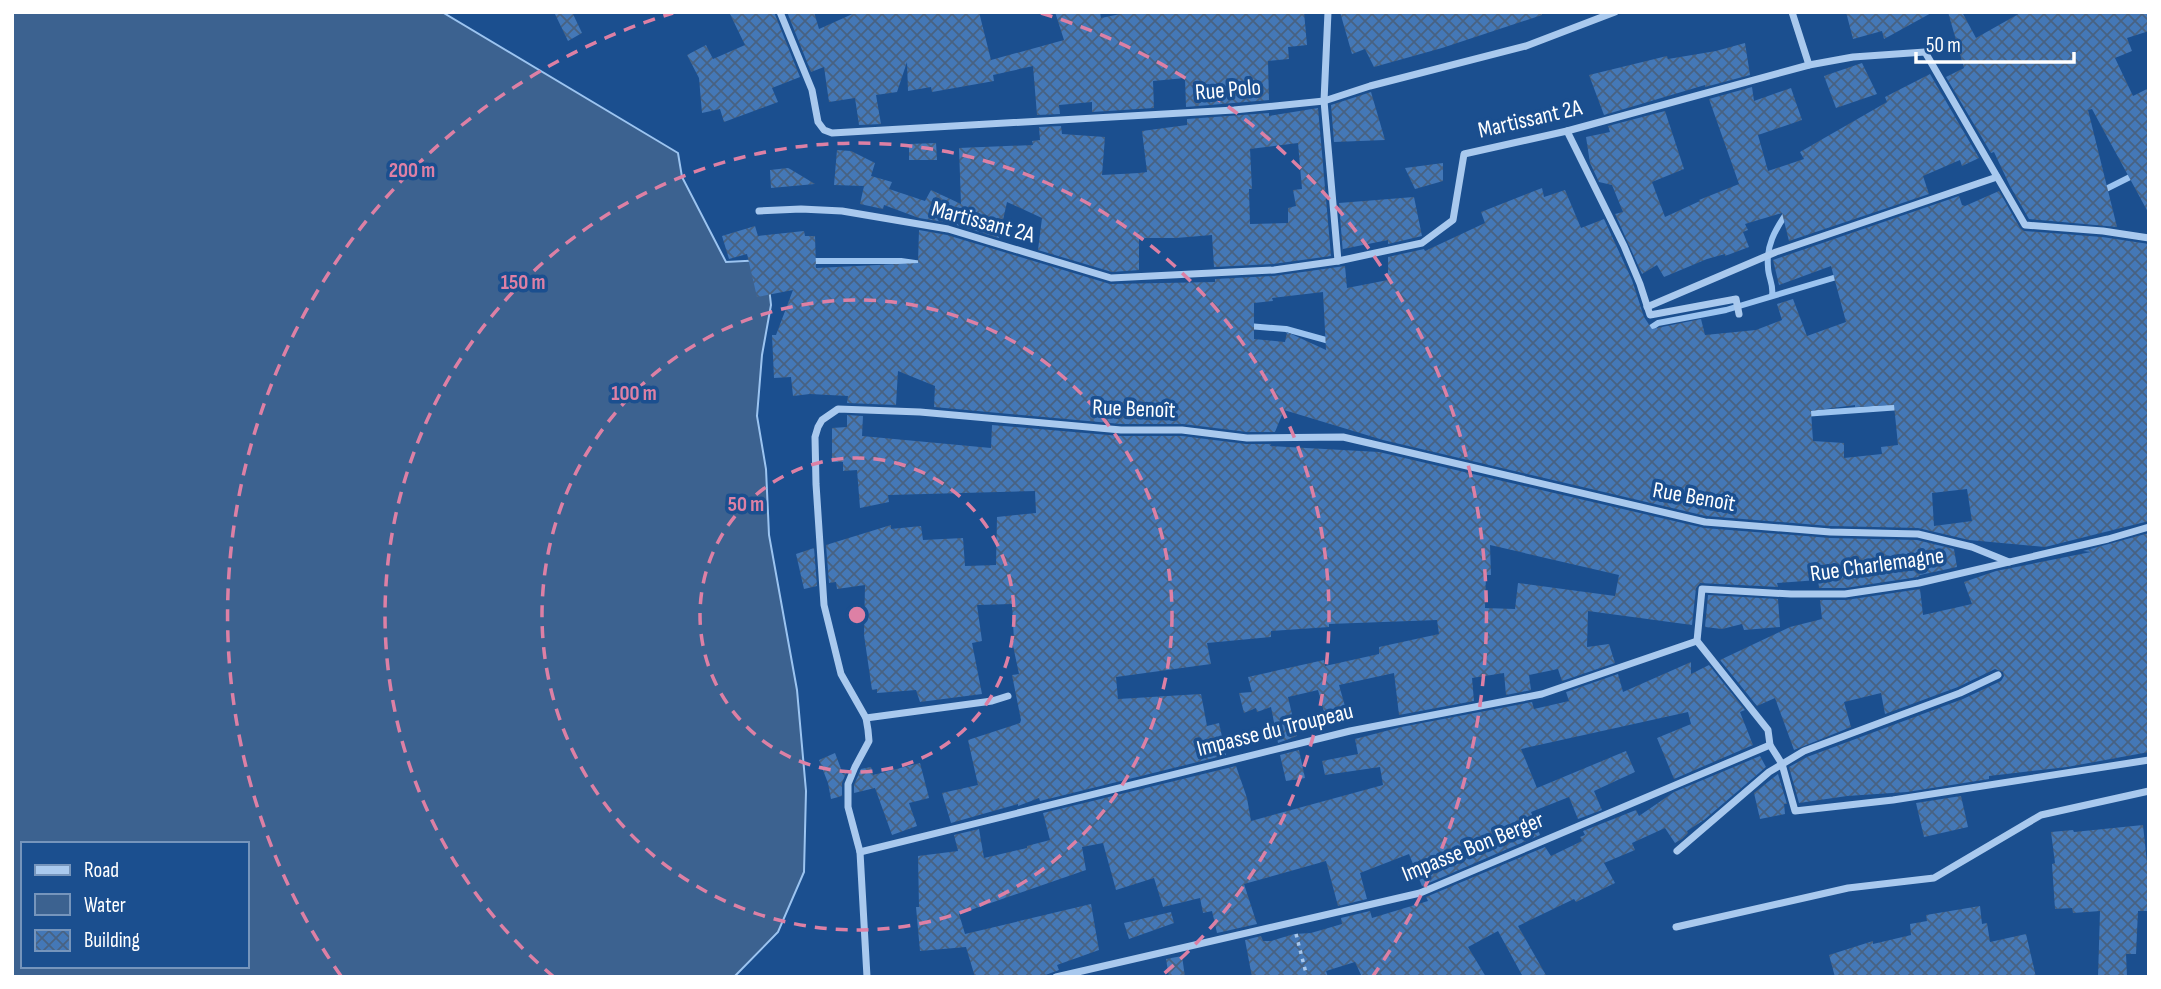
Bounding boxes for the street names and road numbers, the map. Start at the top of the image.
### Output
street label: Rue Polo [1194,73,1262,107]
street label: Martissant 2A [1475,93,1585,145]
street label: Martissant 2A [928,195,1038,249]
street label: Rue Benoît [1092,394,1176,424]
street label: Rue Benoît [1651,476,1737,518]
street label: Rue Charlemagne [1808,542,1946,588]
street label: Impasse du Troupeau [1194,697,1356,763]
street label: Impasse Bon Berger [1398,806,1548,888]

